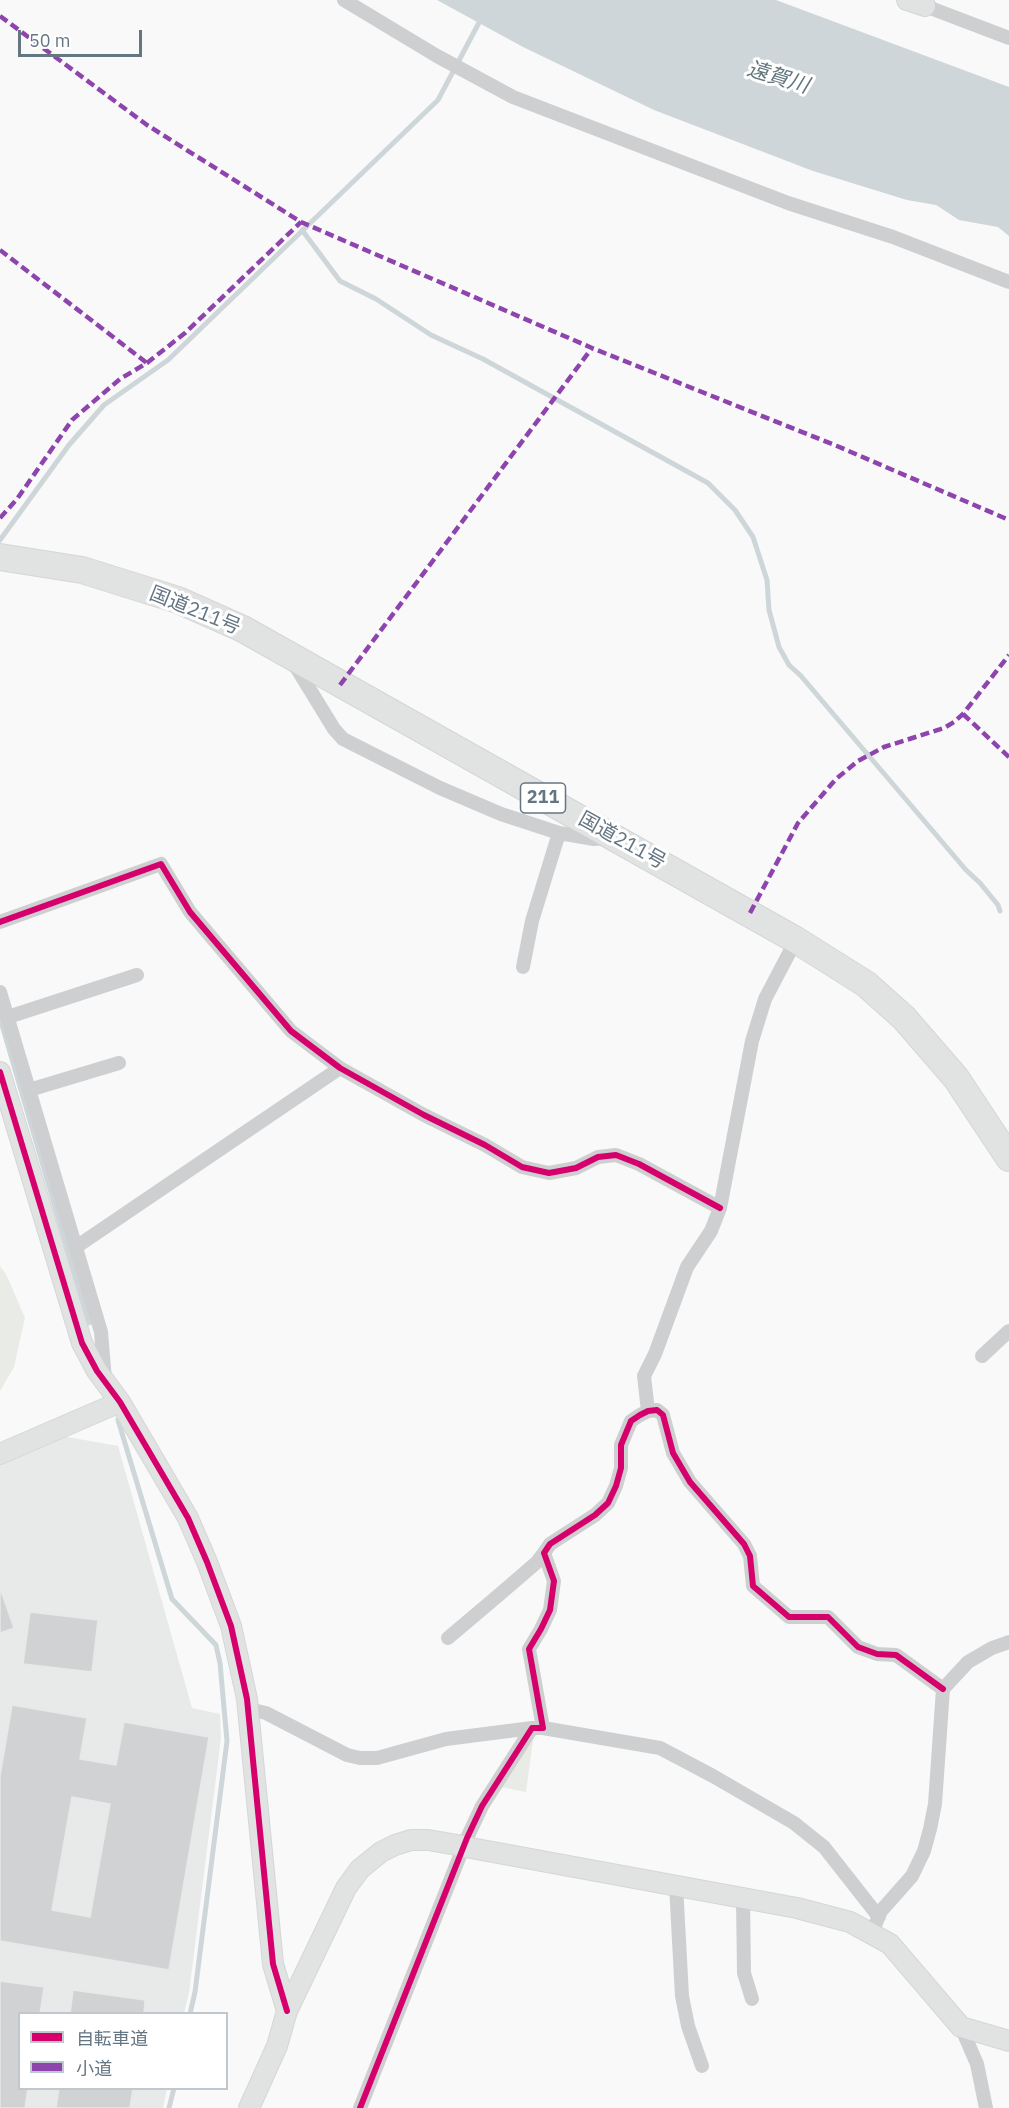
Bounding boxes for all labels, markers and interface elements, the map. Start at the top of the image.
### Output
scale bar [21,18,146,56]
text: 50 m [29,29,71,52]
water label: 遠賀川 [744,57,812,99]
street label: 国道211号 [146,582,244,640]
road number: 211 [520,783,566,813]
street label: 国道211号 [574,807,670,875]
legend [18,2012,228,2090]
text: 自転車道 [76,2027,148,2050]
text: 小道 [76,2057,112,2080]

